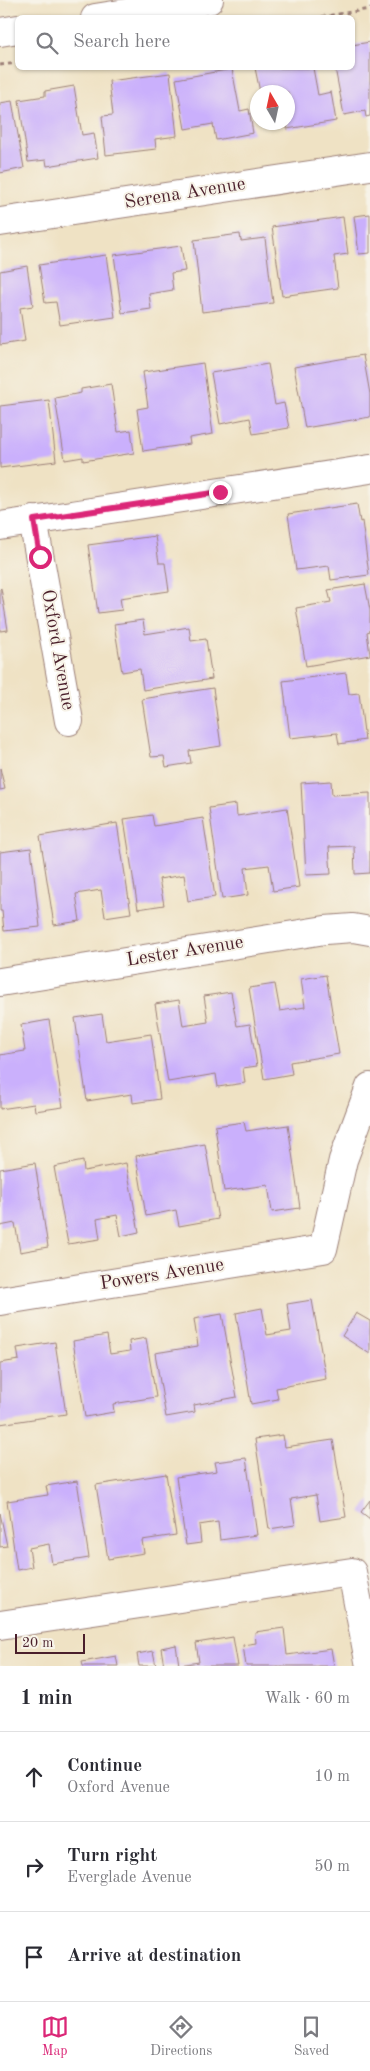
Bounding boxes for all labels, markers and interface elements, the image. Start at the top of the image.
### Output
search box [15,15,355,70]
icon: search [33,29,61,57]
text: Search here [73,33,170,52]
north arrow [250,85,295,130]
street label: Serena Avenue [123,175,247,213]
route end [209,481,232,504]
route start [29,546,52,569]
street label: Oxford Avenue [37,588,77,712]
street label: Lester Avenue [125,933,245,971]
street label: Powers Avenue [99,1256,225,1294]
scale bar [15,1631,85,1654]
text: 20 m [22,1636,53,1650]
text: 1 min [20,1688,73,1709]
text: Walk · 60 m [264,1691,350,1707]
text: Continue [67,1757,142,1776]
icon: ahead [20,1763,48,1791]
text: 10 m [314,1769,350,1785]
text: Oxford Avenue [67,1780,170,1796]
text: Turn right [67,1847,157,1866]
icon: right [20,1853,48,1881]
text: 50 m [314,1859,350,1875]
text: Everglade Avenue [67,1870,192,1886]
icon: arrive [20,1943,48,1971]
text: Arrive at destination [67,1947,241,1966]
tab: Map [41,2013,69,2060]
tab: Directions [150,2013,212,2060]
tab: Saved [294,2013,329,2060]

